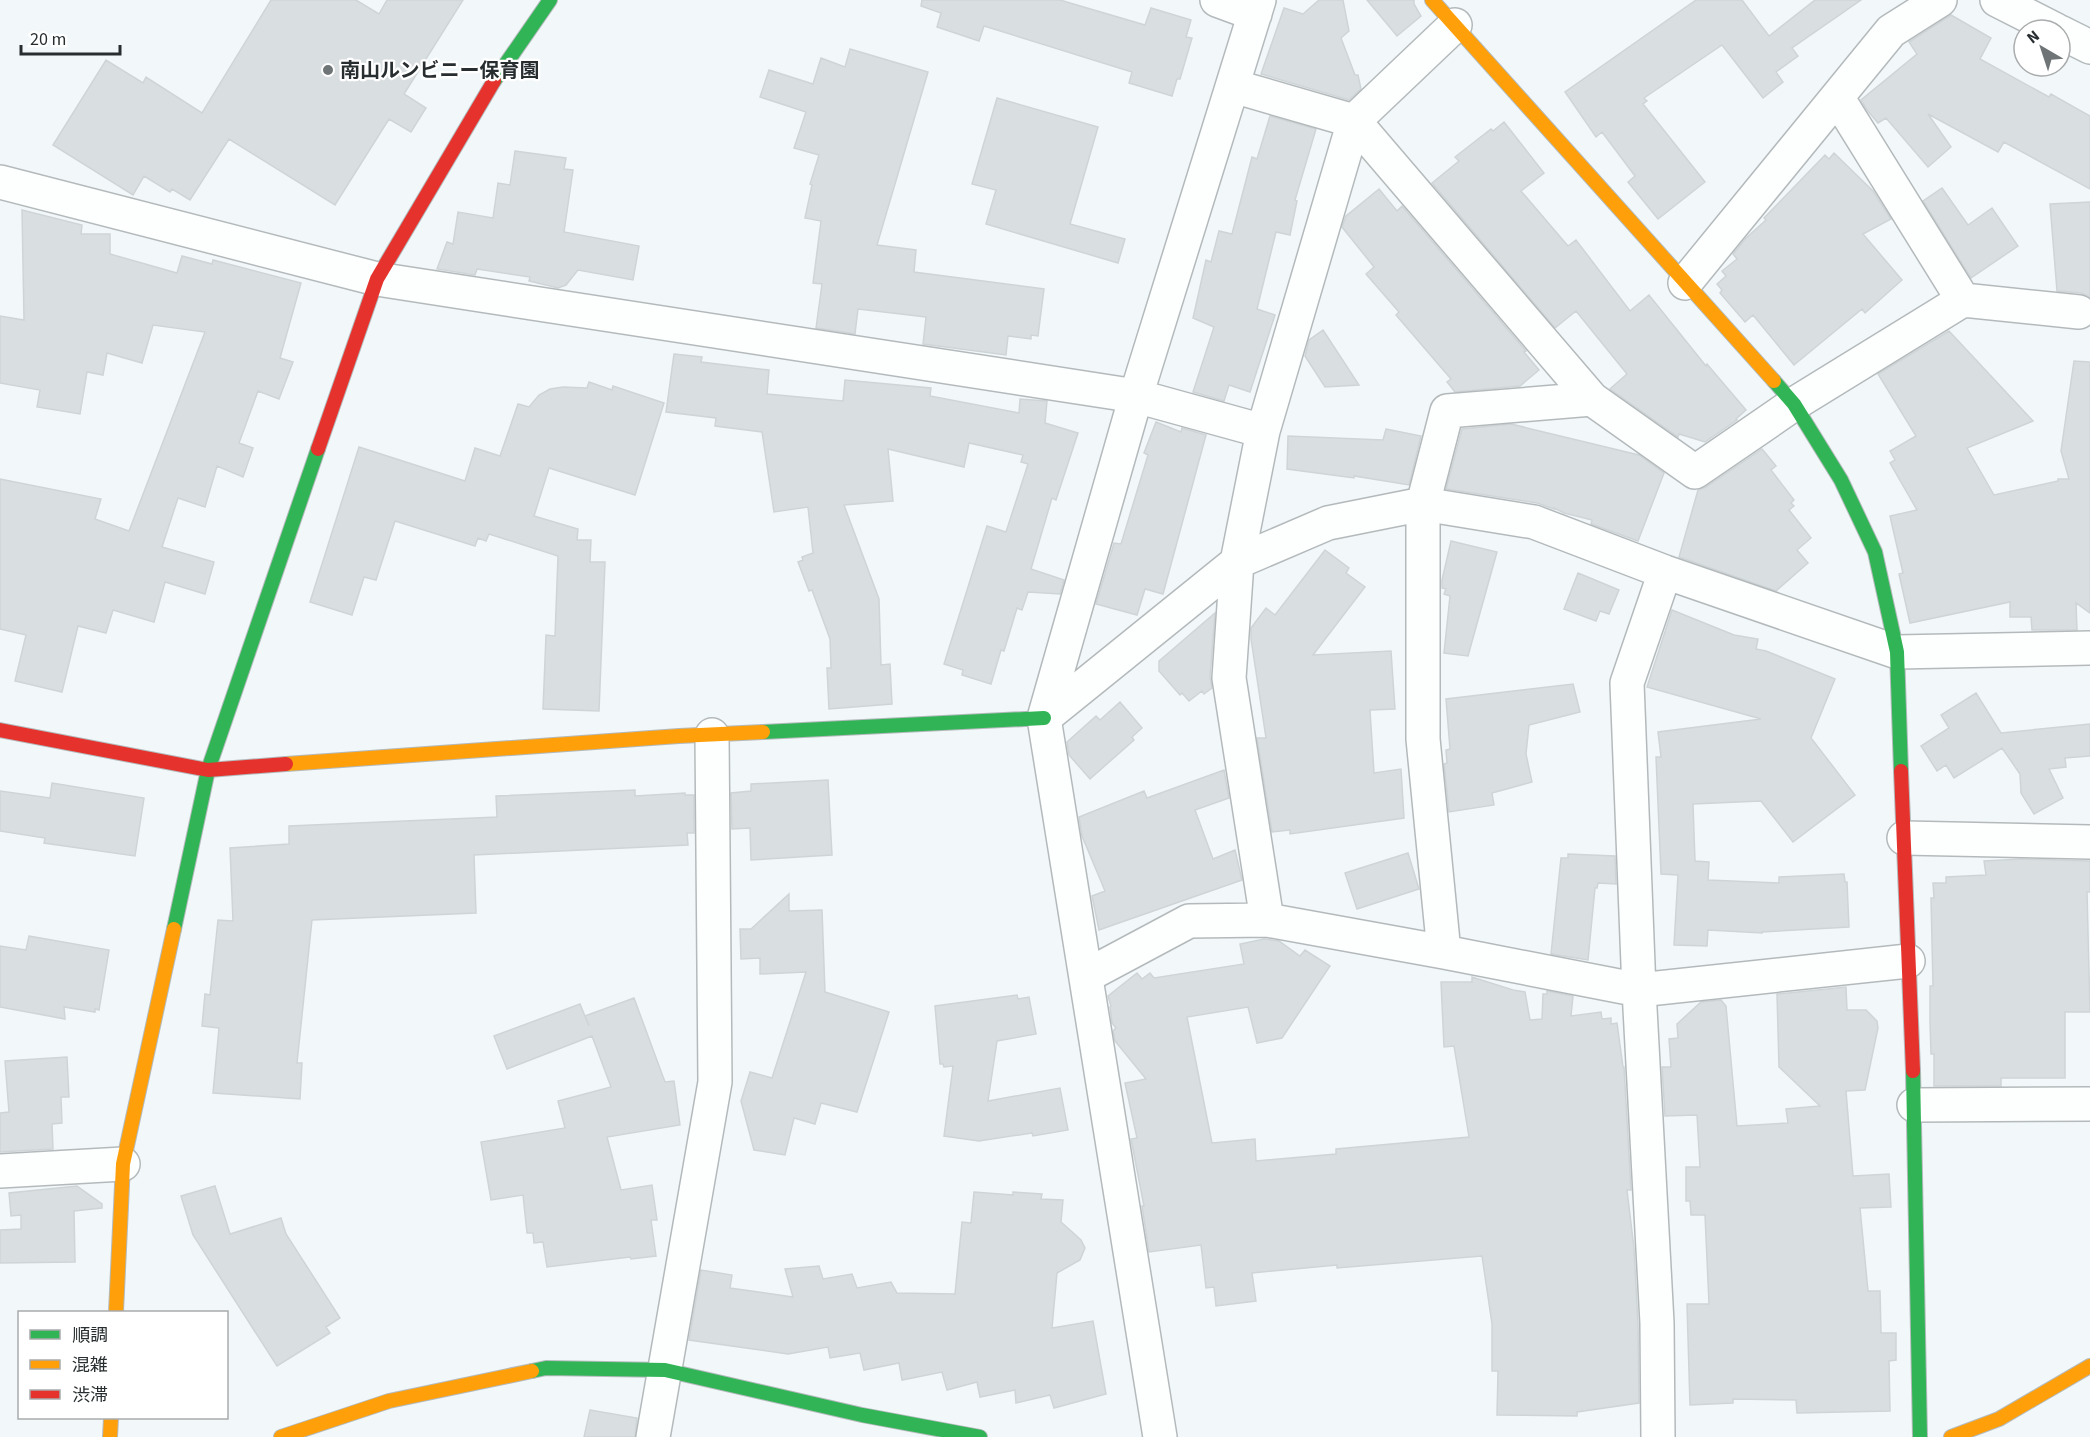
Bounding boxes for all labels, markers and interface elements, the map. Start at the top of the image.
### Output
scale bar [21,18,120,56]
north arrow [2012,18,2072,78]
text: N [2022,25,2044,49]
text: 20 m [30,27,66,52]
place label: 南山ルンビニー保育園 [340,57,540,85]
marker: 南山ルンビニー保育園 [321,63,335,77]
legend [18,1311,228,1419]
text: 順調 [72,1323,108,1348]
text: 混雑 [72,1353,108,1378]
text: 渋滞 [72,1383,108,1408]

